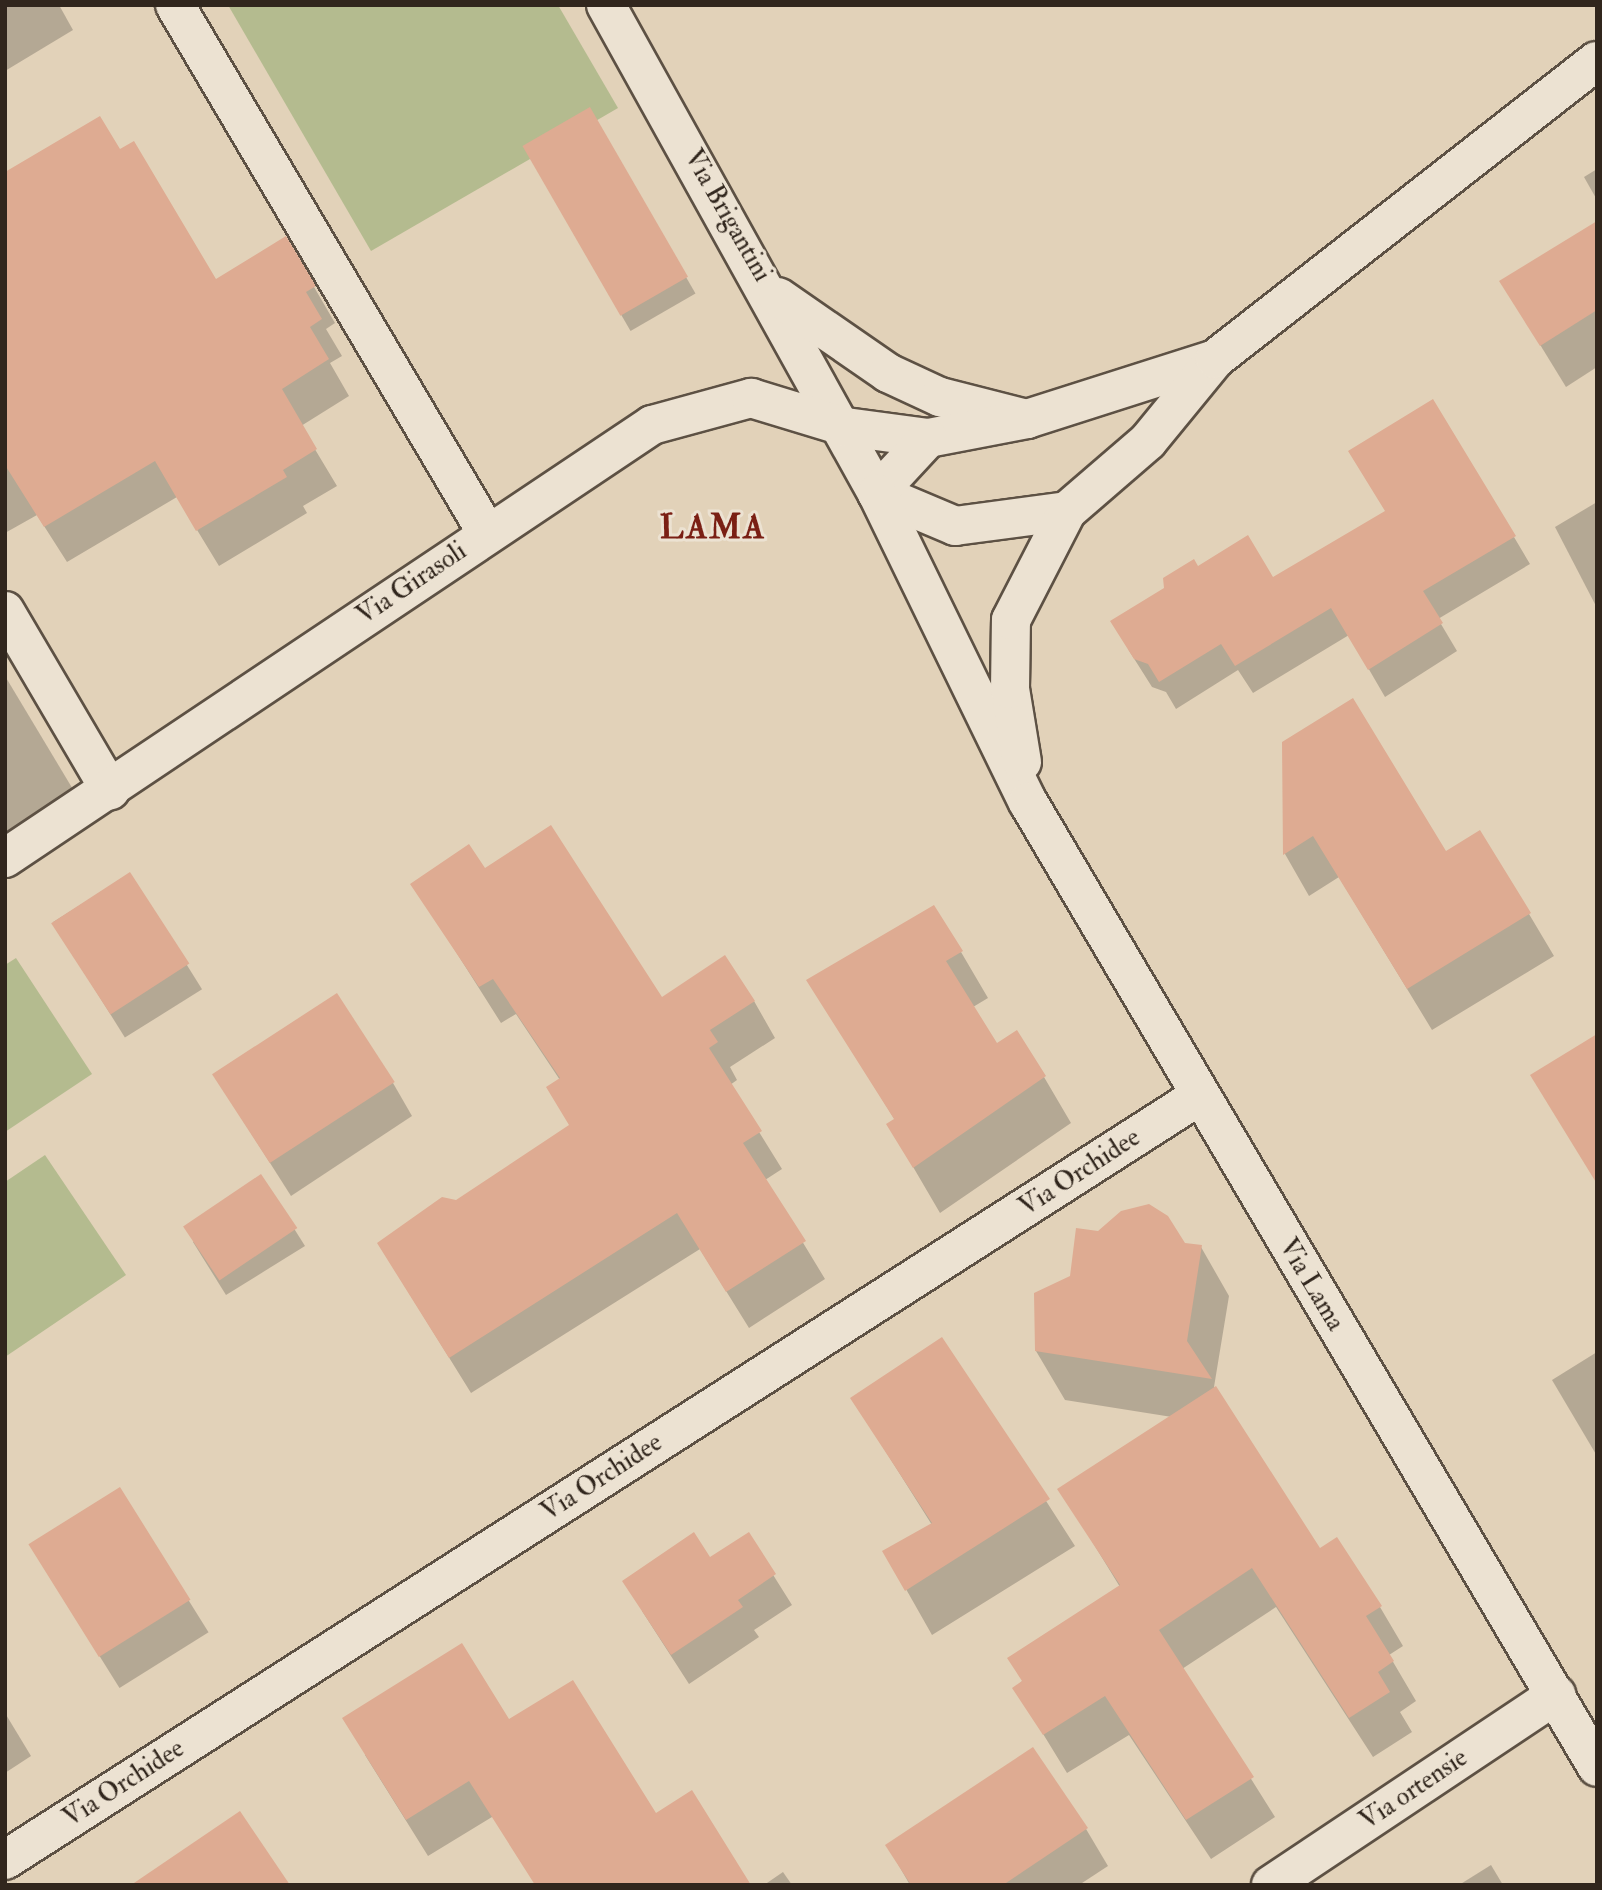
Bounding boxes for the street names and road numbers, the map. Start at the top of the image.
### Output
street label: Via Brigantini [677,144,777,288]
street label: Via Girasoli [351,536,473,632]
street label: Via Orchidee [1014,1122,1146,1224]
street label: Via Lama [1271,1233,1351,1337]
street label: Via Orchidee [536,1427,668,1529]
street label: Via Orchidee [58,1733,190,1835]
street label: Via ortensie [1354,1743,1474,1837]

